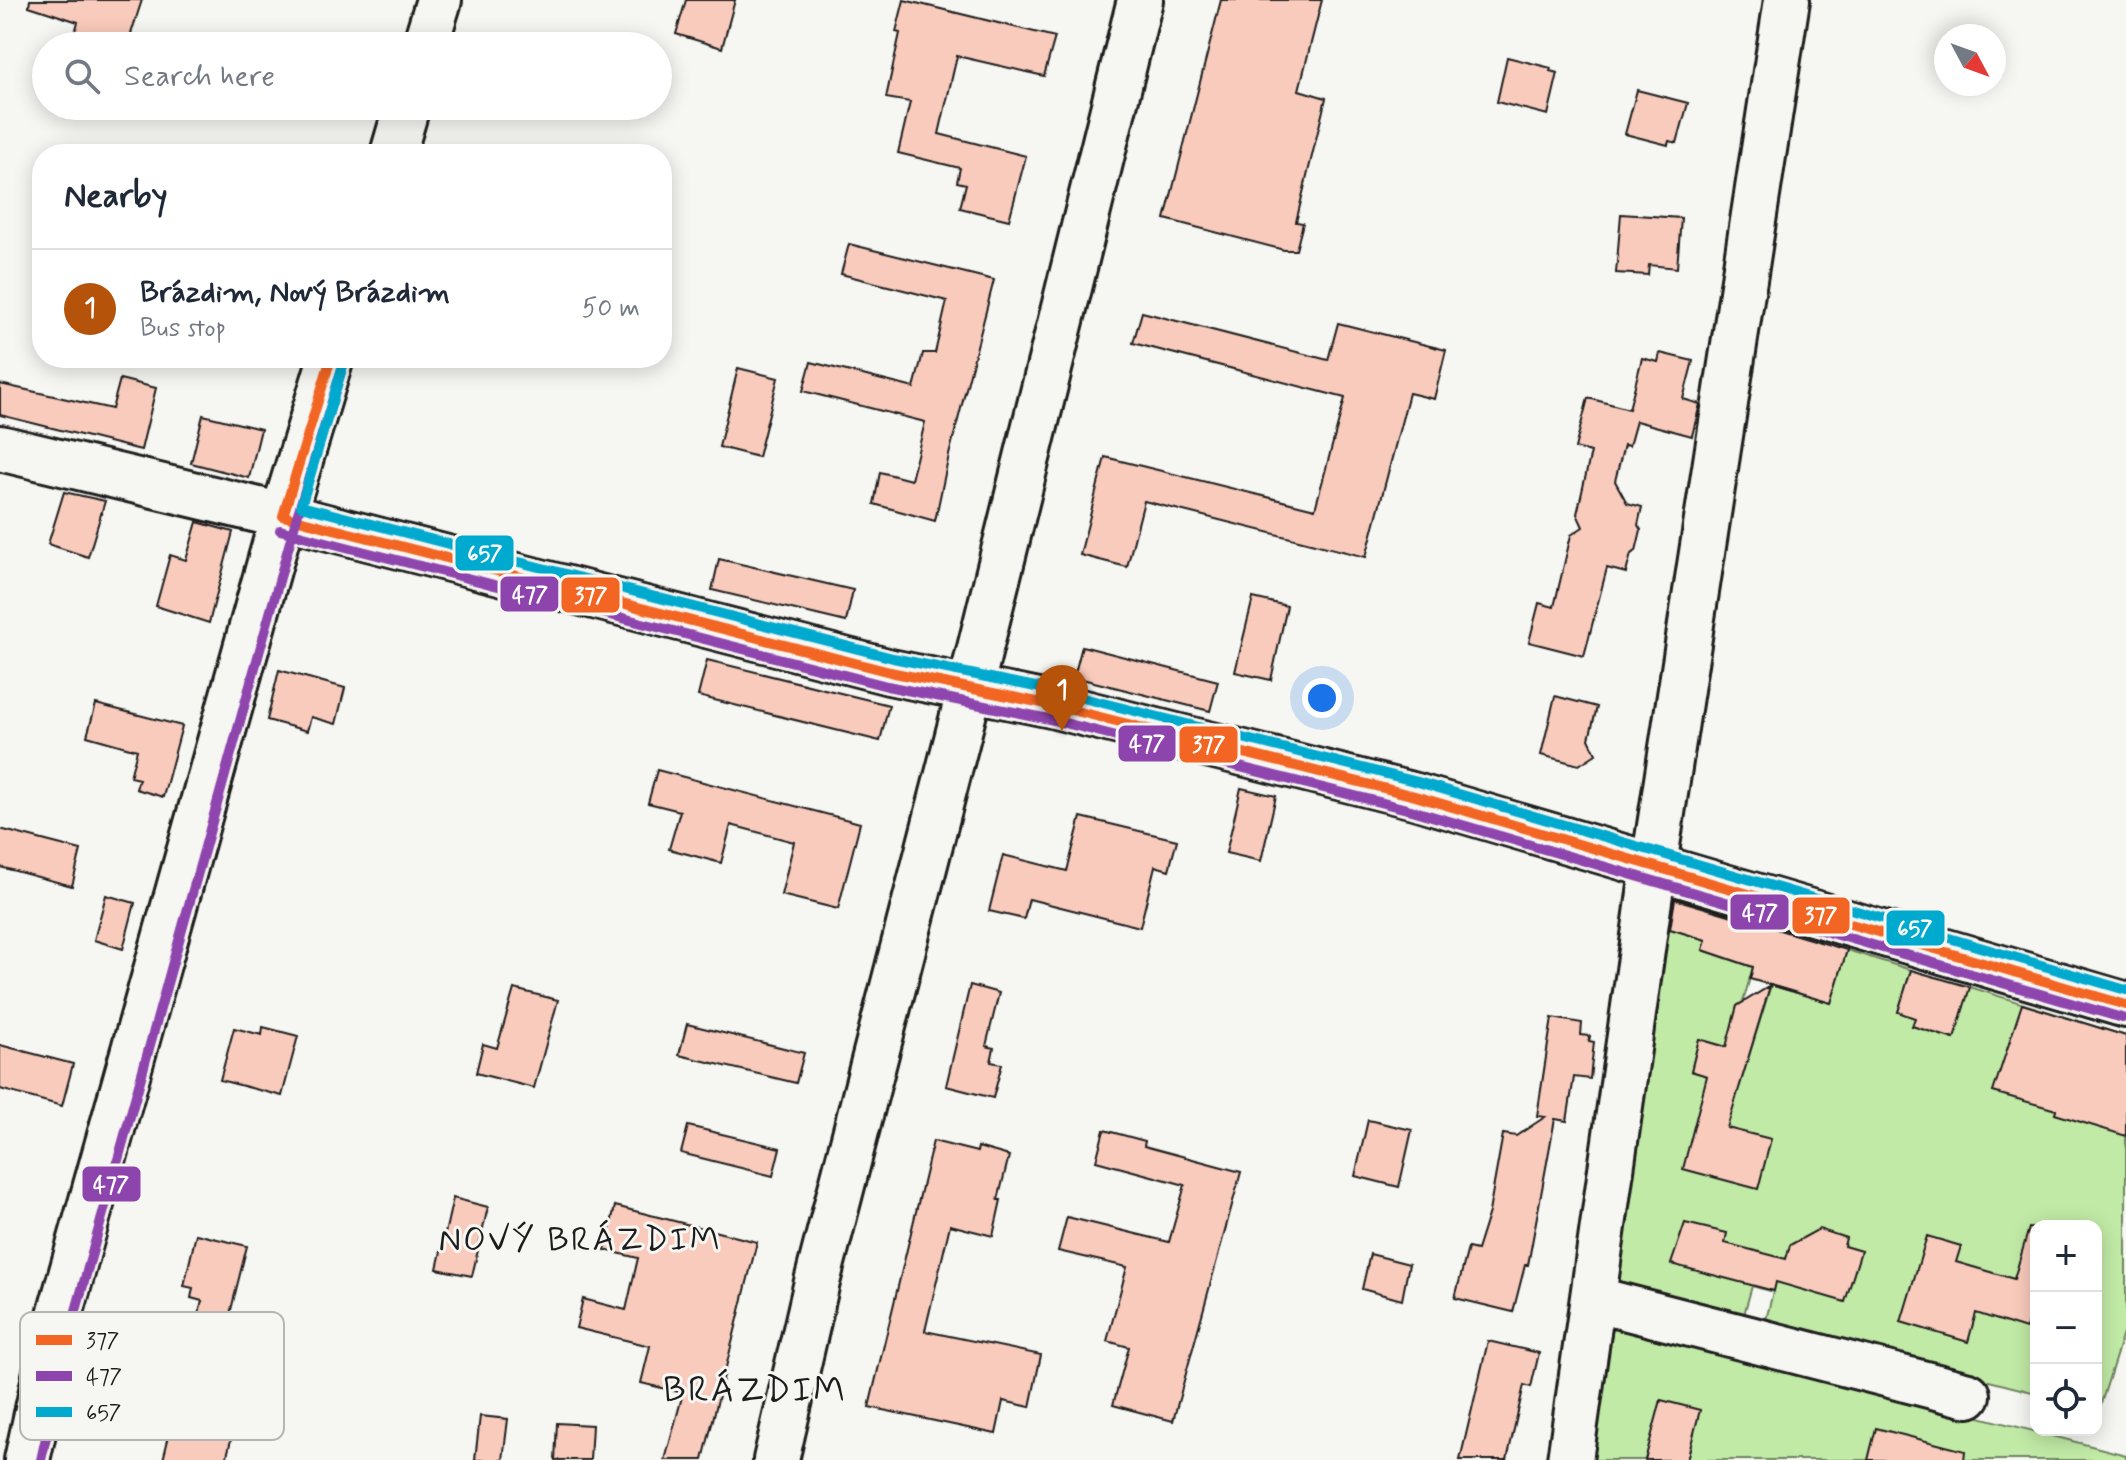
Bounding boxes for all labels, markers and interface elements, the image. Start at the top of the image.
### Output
north arrow [1934,24,2006,96]
search box [32,32,672,120]
icon: search [60,54,104,98]
text: Search here [124,57,275,96]
text: Nearby [64,174,168,219]
text: Brázdim, Nový Brázdim [140,273,450,312]
text: 1 [84,292,96,326]
text: 50 m [582,292,640,326]
text: Bus stop [140,312,226,346]
line badge: 657 [454,534,515,572]
text: 657 [467,541,503,569]
line badge: 477 [499,575,560,613]
line badge: 377 [560,576,621,614]
text: 477 [512,582,548,610]
text: 377 [574,583,608,611]
pin: 1 [1036,665,1088,731]
your location [1302,678,1342,718]
line badge: 477 [1117,724,1177,763]
line badge: 377 [1178,725,1239,764]
text: 477 [1129,731,1165,759]
text: 377 [1192,732,1226,760]
line badge: 477 [1729,893,1790,931]
line badge: 377 [1791,896,1851,935]
text: 477 [1742,900,1778,928]
text: 377 [1804,903,1838,931]
line badge: 657 [1885,909,1946,947]
text: 657 [1897,916,1933,944]
line badge: 477 [81,1165,142,1203]
text: 477 [93,1172,129,1200]
district label: NOVÝ BRÁZDIM [438,1218,722,1263]
map controls [2030,1220,2102,1436]
button: + [2030,1220,2102,1292]
button: − [2030,1292,2102,1364]
legend [20,1312,284,1440]
text: 377 [86,1328,119,1356]
text: 477 [86,1364,122,1392]
button: locate [2030,1364,2102,1436]
district label: BRÁZDIM [663,1368,847,1415]
text: 657 [86,1400,121,1428]

